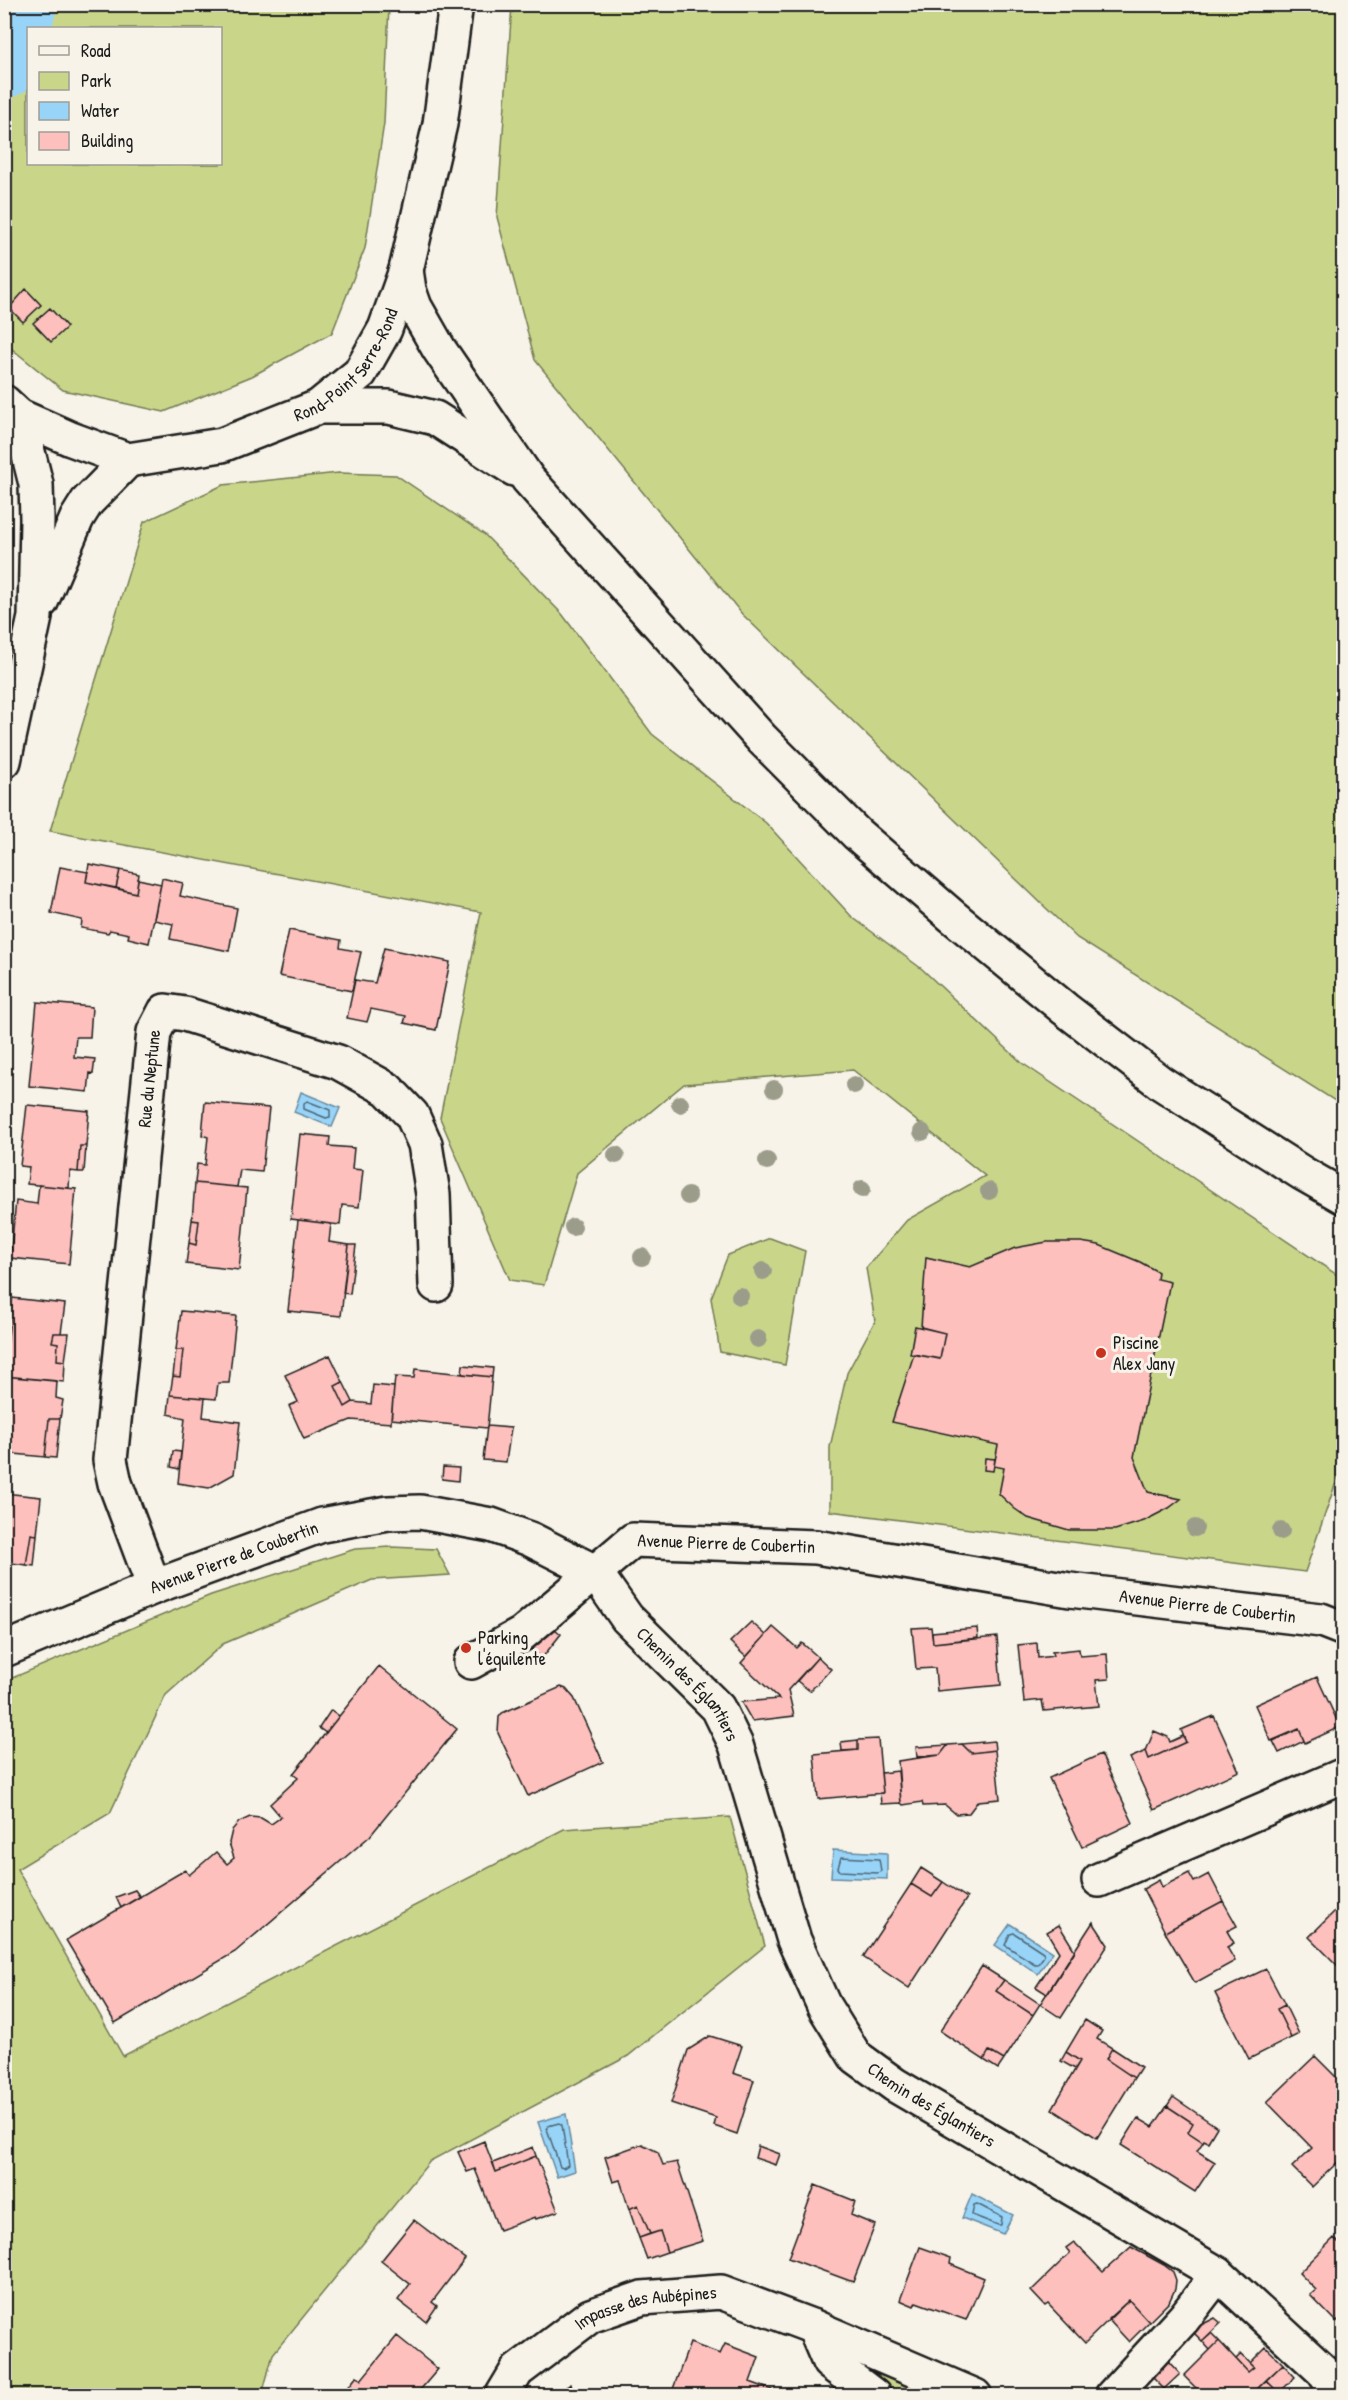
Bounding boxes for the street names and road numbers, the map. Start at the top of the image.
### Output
street label: Rond-Point Serre-Rond [290,305,403,427]
street label: Rue du Neptune [131,1028,166,1129]
street label: Avenue Pierre de Coubertin [146,1515,321,1599]
street label: Avenue Pierre de Coubertin [637,1527,815,1559]
street label: Avenue Pierre de Coubertin [1118,1583,1297,1629]
street label: Chemin des Églantiers [631,1621,745,1745]
street label: Chemin des Églantiers [862,2056,1000,2153]
street label: Impasse des Aubépines [569,2279,717,2336]

